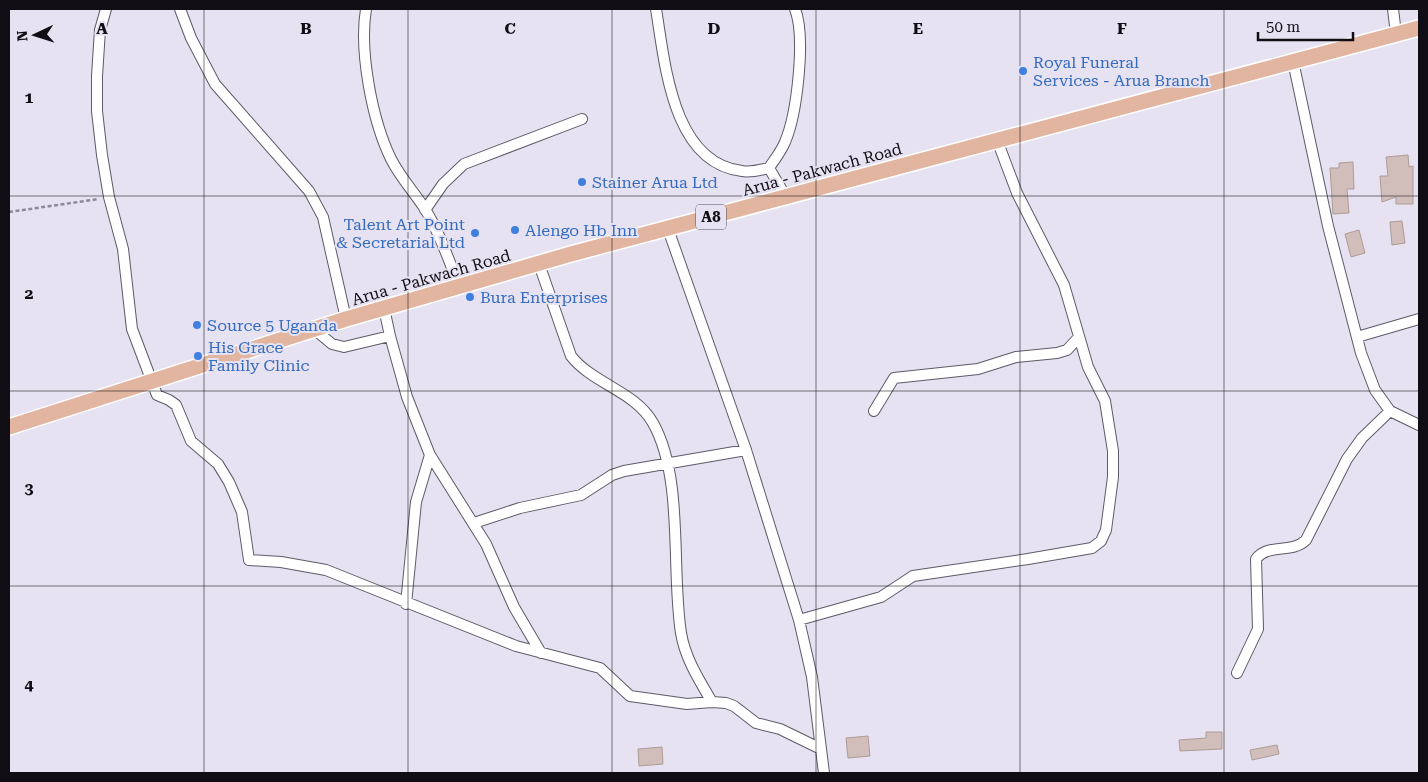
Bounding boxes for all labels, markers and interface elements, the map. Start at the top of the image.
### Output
north arrow [10,10,60,60]
scale bar [1258,10,1353,42]
text: 50 m [1266,18,1301,36]
text: A [96,19,108,38]
text: B [300,19,312,38]
text: C [504,19,516,38]
text: D [708,19,721,38]
text: E [913,19,923,38]
text: F [1117,19,1127,38]
text: N [14,30,30,42]
place label: Royal Funeral Services - Arua Branch [1033,53,1210,90]
marker: Royal Funeral Services - Arua Branch [1017,65,1029,77]
text: 1 [25,88,34,107]
street label: Arua - Pakwach Road [740,139,904,200]
place label: Stainer Arua Ltd [592,173,718,192]
marker: Stainer Arua Ltd [576,176,588,188]
road number: A8 [696,204,726,230]
place label: Talent Art Point & Secretarial Ltd [336,215,465,252]
place label: Alengo Hb Inn [525,221,637,240]
marker: Alengo Hb Inn [509,224,521,236]
marker: Talent Art Point & Secretarial Ltd [469,227,481,239]
street label: Arua - Pakwach Road [350,246,513,309]
text: 2 [25,284,34,303]
place label: Bura Enterprises [480,288,608,307]
marker: Bura Enterprises [464,291,476,303]
place label: Source 5 Uganda [207,316,337,335]
marker: Source 5 Uganda [191,319,203,331]
place label: His Grace Family Clinic [208,338,310,375]
marker: His Grace Family Clinic [192,350,204,362]
text: 3 [25,479,34,498]
text: 4 [25,675,34,694]

